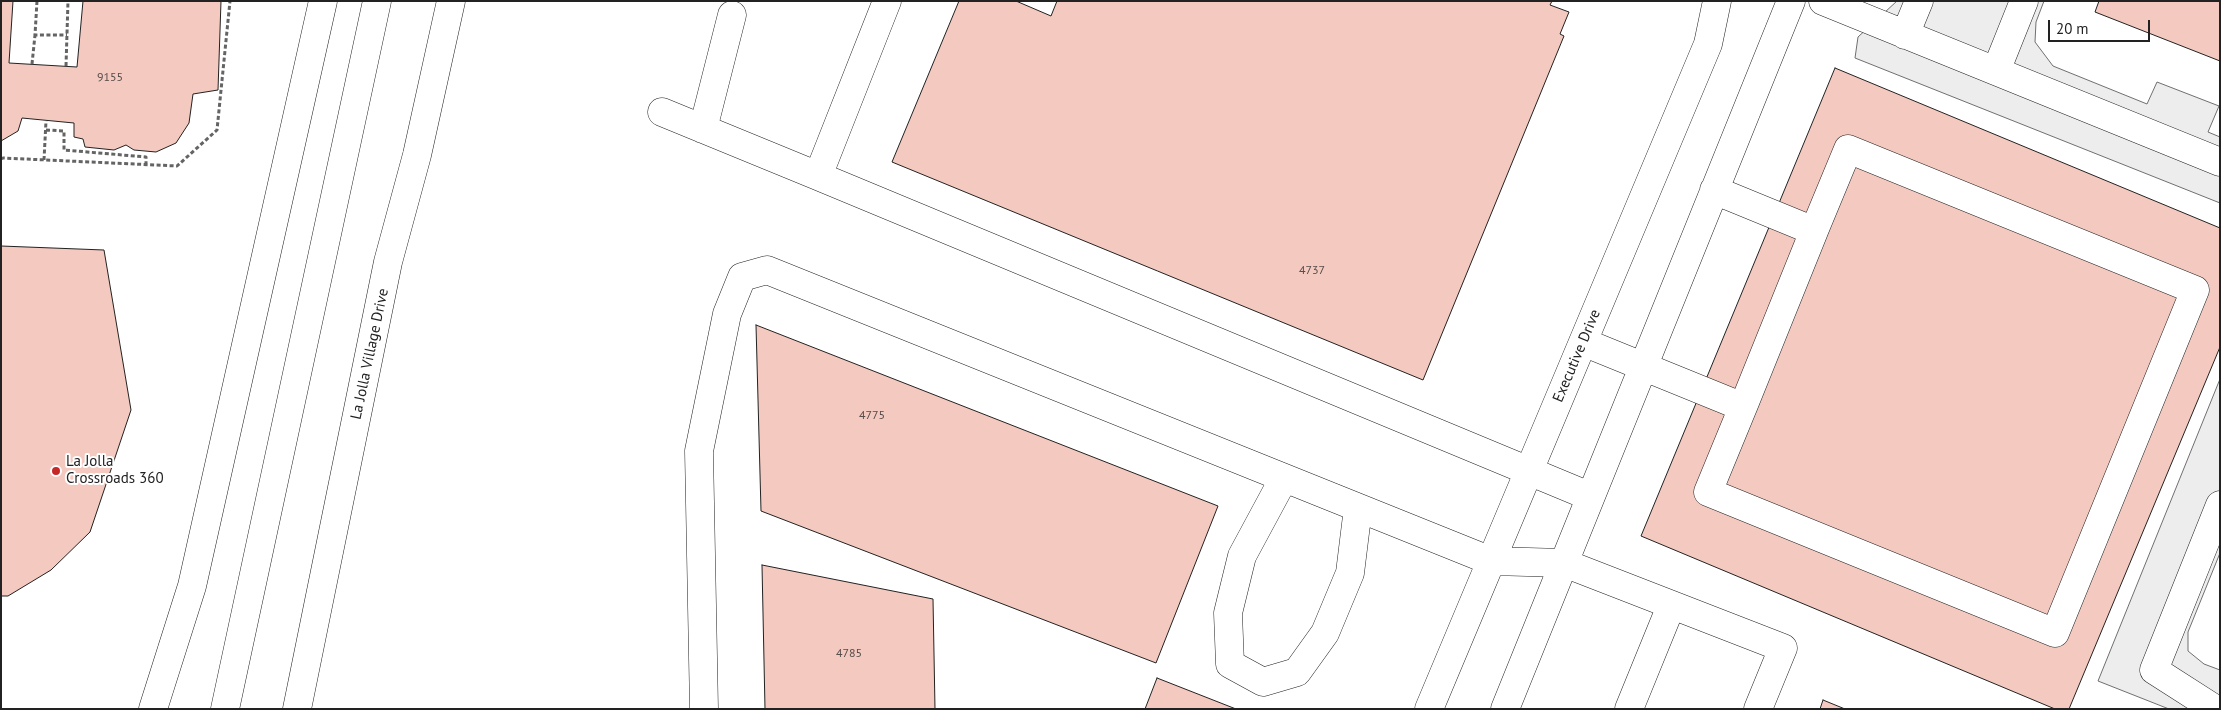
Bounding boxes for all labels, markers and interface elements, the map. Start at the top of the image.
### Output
scale bar [2051,10,2154,42]
text: 20 m [2056,19,2089,38]
house number: 9155 [97,71,123,85]
house number: 4737 [1299,264,1325,278]
street label: La Jolla Village Drive [347,287,393,421]
street label: Executive Drive [1549,307,1605,405]
house number: 4775 [859,409,885,423]
place label: La Jolla Crossroads 360 [66,453,164,488]
marker: La Jolla Crossroads 360 [50,465,62,477]
house number: 4785 [836,647,862,661]

